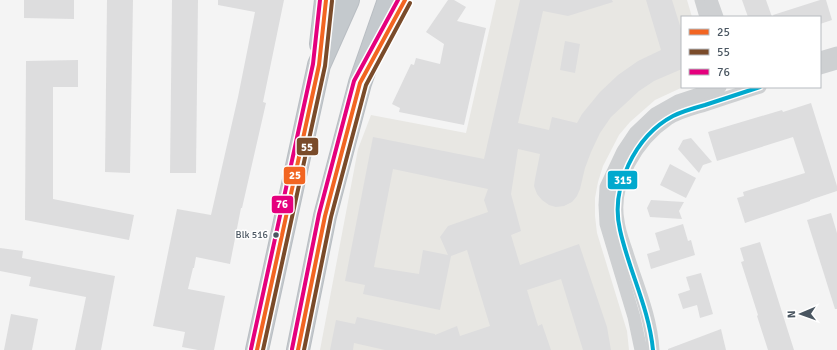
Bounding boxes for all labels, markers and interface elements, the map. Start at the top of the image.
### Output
legend [681,16,821,88]
text: 25 [717,25,730,40]
text: 55 [717,45,730,60]
text: 76 [717,65,730,80]
line badge: 55 [296,137,319,156]
text: 55 [301,141,313,154]
line badge: 25 [283,166,306,185]
text: 25 [289,169,301,182]
line badge: 315 [607,170,638,190]
text: 315 [614,174,632,187]
line badge: 76 [271,195,294,214]
text: 76 [276,198,288,211]
place label: Blk 516 [236,229,268,241]
marker: Blk 516 [271,230,281,240]
north arrow [781,294,821,334]
text: N [785,310,798,318]

